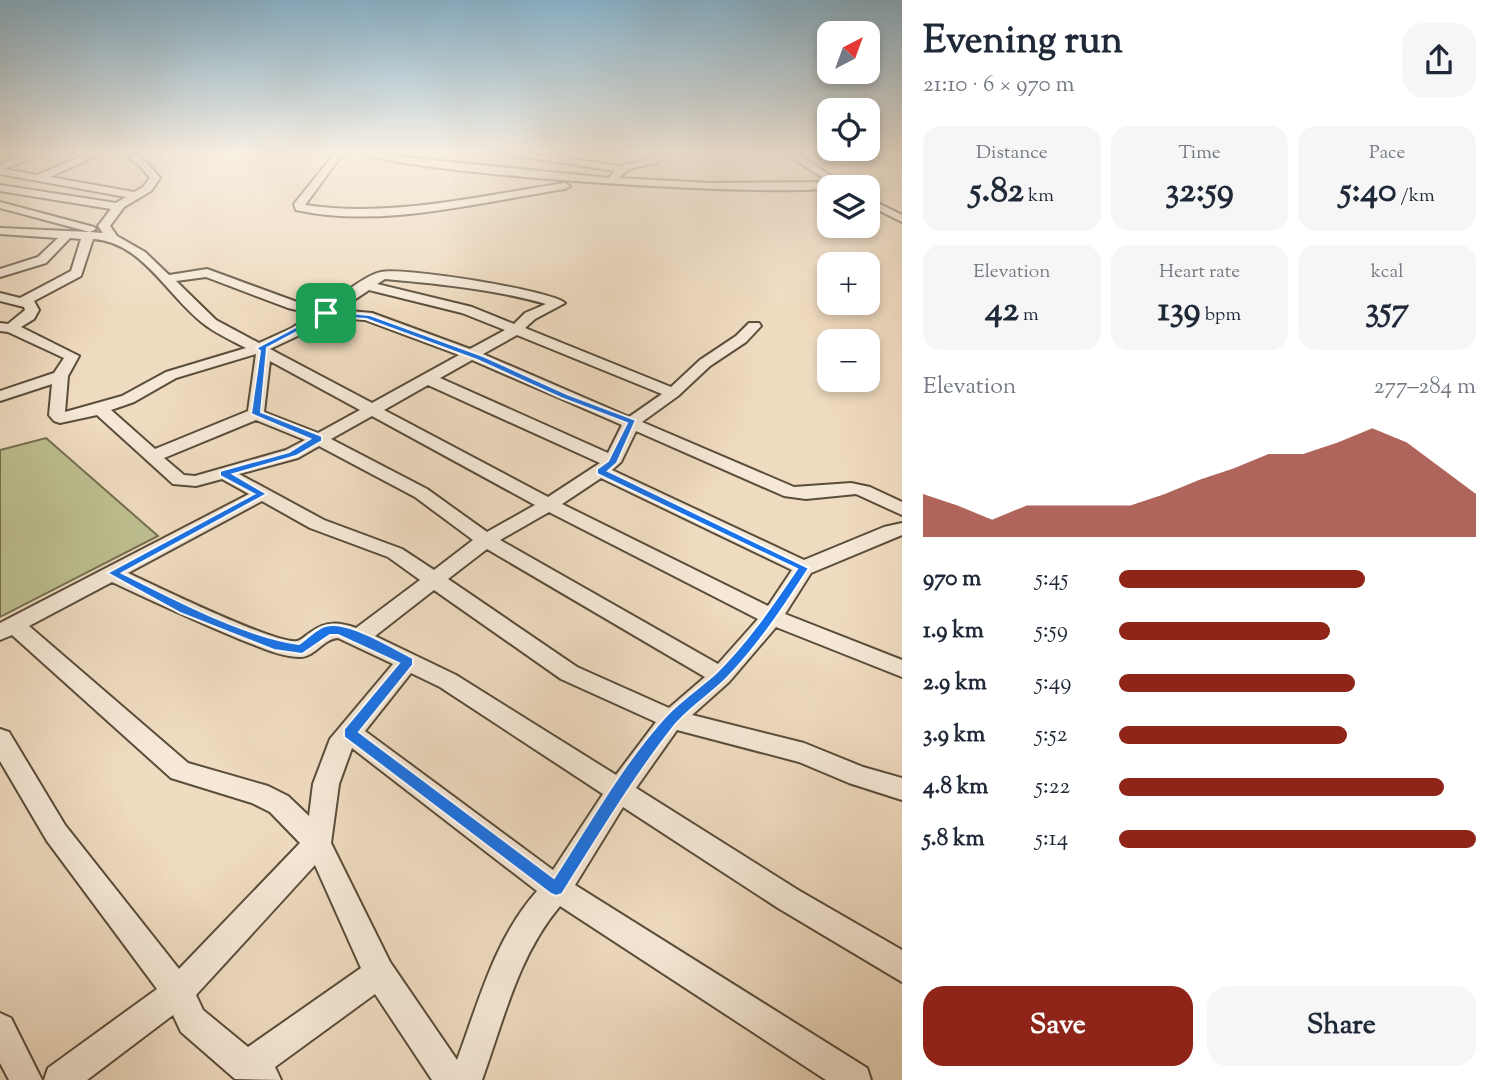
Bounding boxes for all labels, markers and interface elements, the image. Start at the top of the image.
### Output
text: Evening run [923,16,1123,70]
north arrow [817,21,880,84]
map controls [817,21,880,392]
button: share [1402,23,1476,97]
text: 21:10 · 6 × 970 m [923,69,1075,102]
button: locate [817,98,880,161]
text: Distance [976,140,1048,167]
text: Time [1178,140,1221,167]
text: Pace [1369,140,1405,167]
text: 5.82 [970,167,1024,218]
text: 32:59 [1165,167,1234,218]
text: 5:40 [1340,167,1396,218]
button: layers [817,175,880,238]
text: km [1024,183,1054,210]
text: /km [1396,183,1435,210]
button: + [817,252,880,315]
text: Elevation [973,259,1050,286]
text: Heart rate [1159,259,1240,286]
text: kcal [1371,259,1403,286]
pin [296,283,356,343]
text: 42 [985,286,1019,337]
text: 139 [1158,286,1201,337]
text: 357 [1365,286,1409,337]
icon: arrive [307,294,345,332]
text: m [1019,302,1039,329]
text: bpm [1201,302,1241,329]
button: − [817,329,880,392]
text: Elevation [923,371,1016,404]
text: 277–284 m [1374,371,1476,404]
text: 970 m [923,563,981,596]
text: 5:45 [1035,563,1068,596]
text: 1.9 km [923,615,984,648]
text: 5:59 [1035,615,1068,648]
text: 2.9 km [923,667,987,700]
text: 5:49 [1035,667,1071,700]
text: 3.9 km [923,719,985,752]
text: 5:52 [1035,719,1067,752]
text: 4.8 km [923,771,988,804]
text: 5:22 [1035,771,1070,804]
text: 5.8 km [923,823,985,856]
text: 5:14 [1035,823,1068,856]
button: Save [923,986,1193,1066]
button: Share [1207,986,1476,1066]

